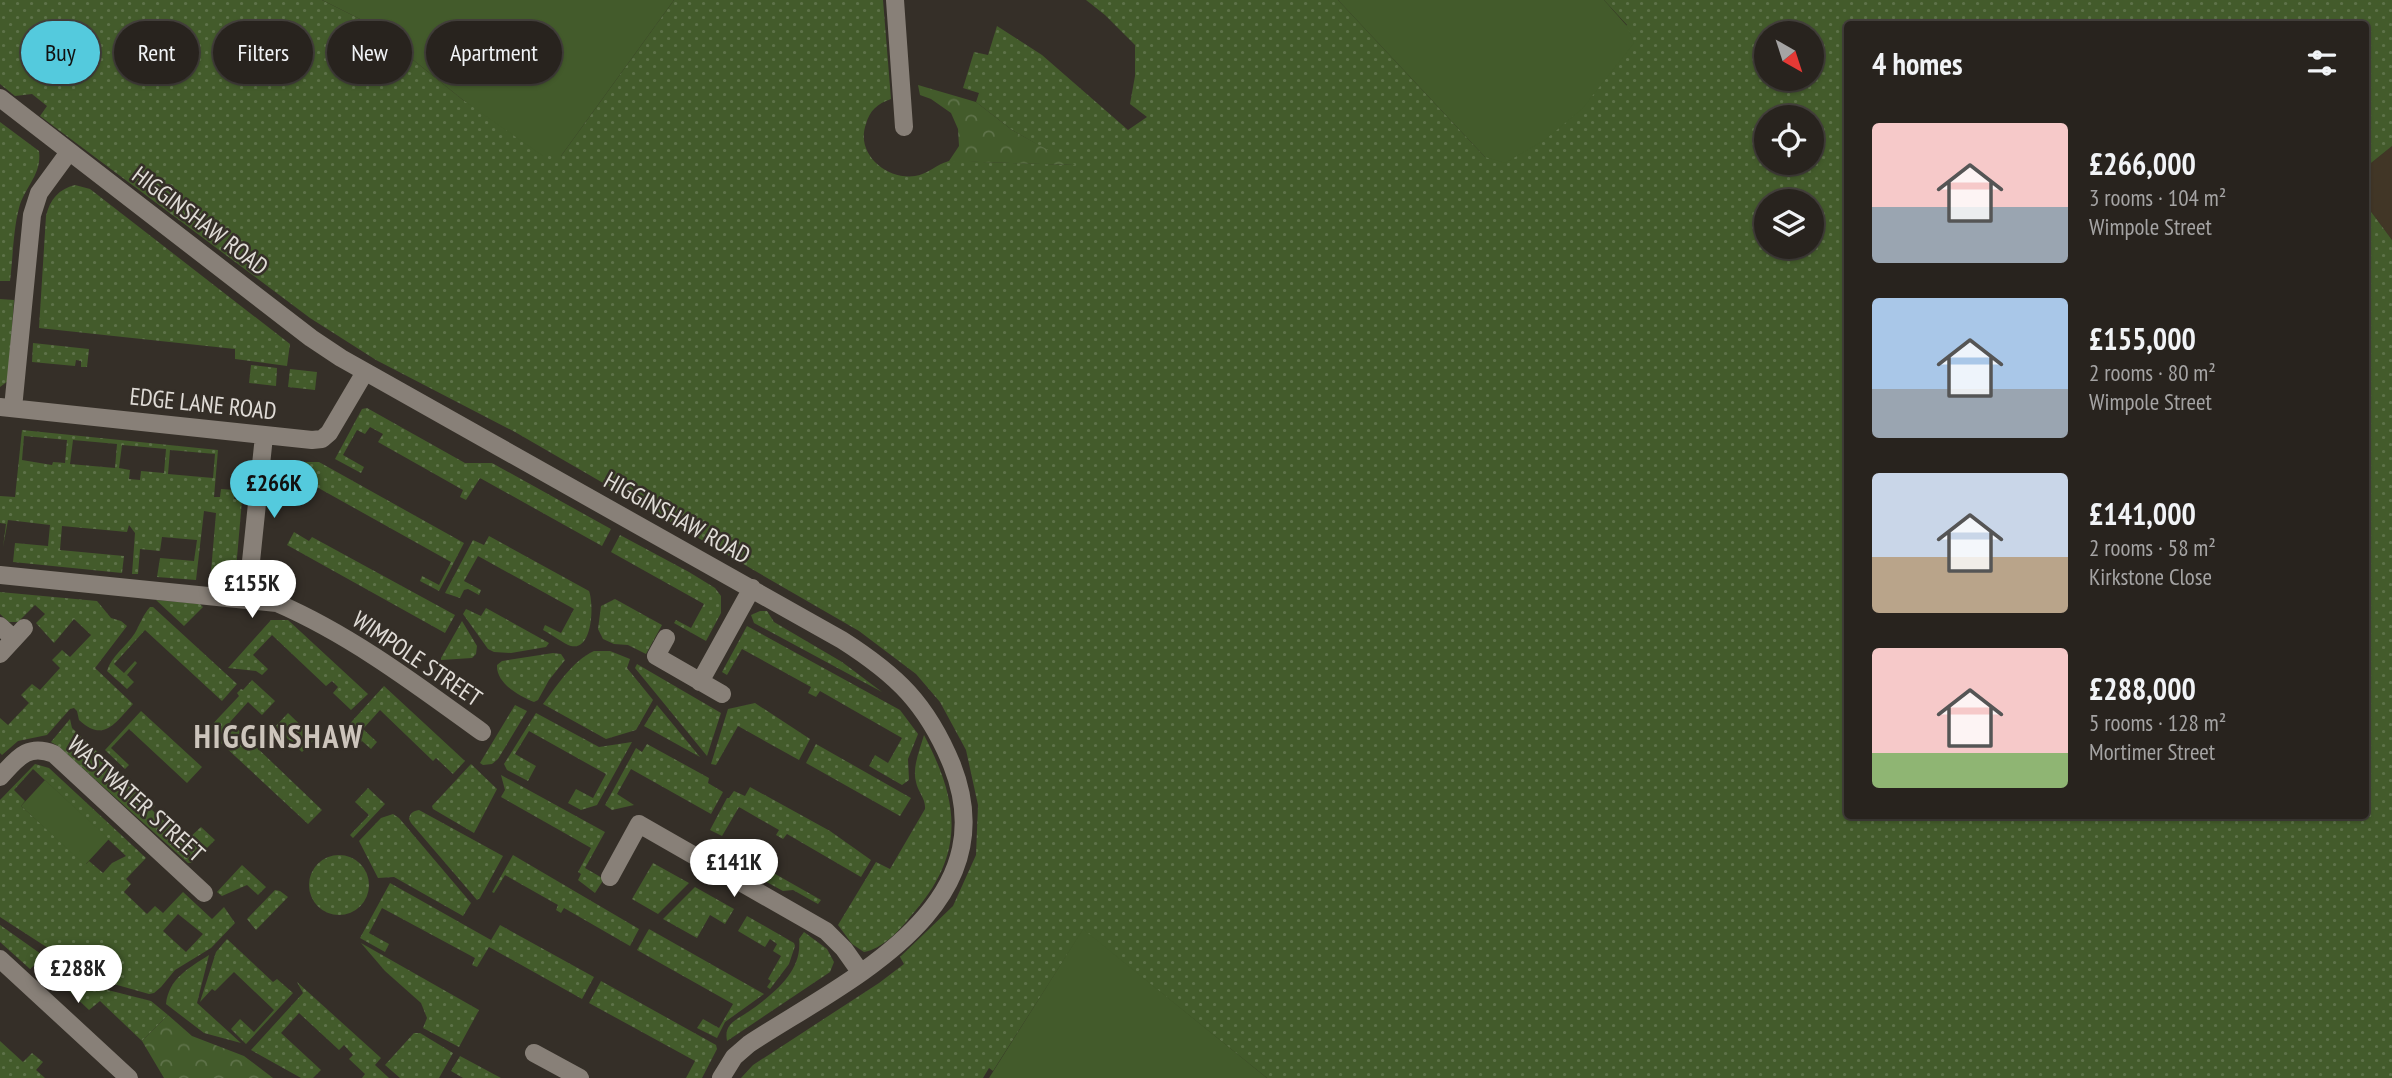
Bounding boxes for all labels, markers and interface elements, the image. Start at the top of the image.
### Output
chip: Buy [21,21,100,84]
chip: Rent [114,21,199,84]
chip: Filters [213,21,313,84]
chip: New [327,21,412,84]
chip: Apartment [426,21,562,84]
north arrow [1754,21,1824,91]
map controls [1754,21,1824,259]
text: 4 homes [1872,44,1963,83]
icon: filters [2303,44,2341,82]
button: locate [1754,105,1824,175]
text: £266,000 [2089,144,2196,183]
icon: home [1928,151,2012,235]
street label: HIGGINSHAW ROAD [126,159,275,282]
text: 3 rooms · 104 m² [2089,183,2226,212]
button: layers [1754,189,1824,259]
text: Wimpole Street [2089,212,2212,241]
text: £155,000 [2089,319,2196,358]
icon: home [1928,326,2012,410]
text: 2 rooms · 80 m² [2089,358,2216,387]
street label: EDGE LANE ROAD [128,380,278,427]
text: Wimpole Street [2089,387,2212,416]
pin: £266K [225,461,323,520]
street label: HIGGINSHAW ROAD [599,465,756,571]
text: £266K [246,468,302,497]
text: £141,000 [2089,494,2196,533]
icon: home [1928,501,2012,585]
text: 2 rooms · 58 m² [2089,533,2216,562]
pin: £155K [203,560,301,620]
text: Kirkstone Close [2089,562,2212,591]
text: £155K [224,568,280,597]
street label: WIMPOLE STREET [346,604,488,713]
text: £288,000 [2089,669,2196,708]
icon: home [1928,676,2012,760]
text: 5 rooms · 128 m² [2089,708,2226,737]
district label: HIGGINSHAW [194,715,364,757]
street label: WASTWATER STREET [61,729,212,869]
text: Mortimer Street [2089,737,2215,766]
pin: £141K [685,839,783,899]
text: £141K [706,847,762,876]
pin: £288K [29,946,127,1005]
text: £288K [50,953,106,982]

